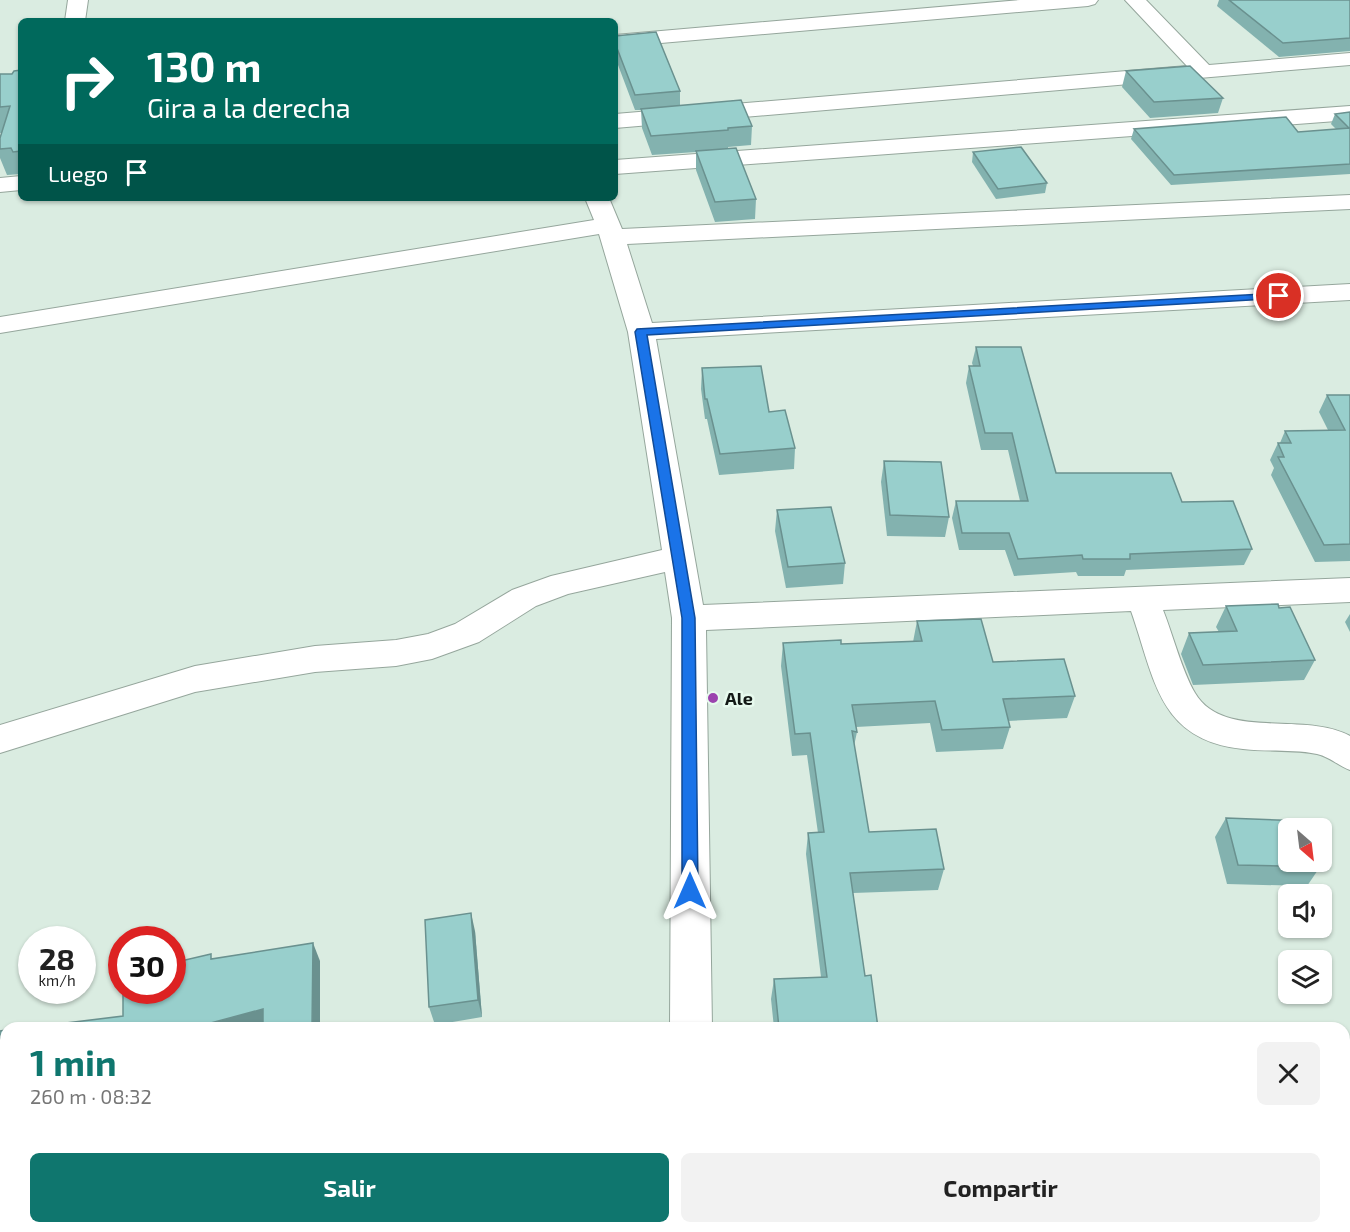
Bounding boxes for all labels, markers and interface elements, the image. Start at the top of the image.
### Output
text: 130 m [147,40,262,90]
icon: right [48,42,126,120]
text: Gira a la derecha [147,91,351,123]
icon: arrive [120,156,153,189]
text: Luego [48,160,108,186]
pin [1253,270,1304,321]
icon: arrive [1262,279,1295,312]
place label: Ale [725,687,753,709]
marker: Ale [706,691,720,705]
north arrow [1278,818,1332,872]
map controls [1278,818,1332,1004]
position arrow [658,859,722,923]
button: sound [1278,884,1332,938]
speed limit sign: 30 [108,926,186,1004]
text: 28 [39,940,75,976]
button: layers [1278,950,1332,1004]
text: km/h [38,971,76,989]
text: 1 min [30,1040,117,1083]
button: close [1257,1042,1320,1105]
text: 260 m · 08:32 [30,1084,152,1108]
button: Salir [30,1153,669,1222]
button: Compartir [681,1153,1320,1222]

